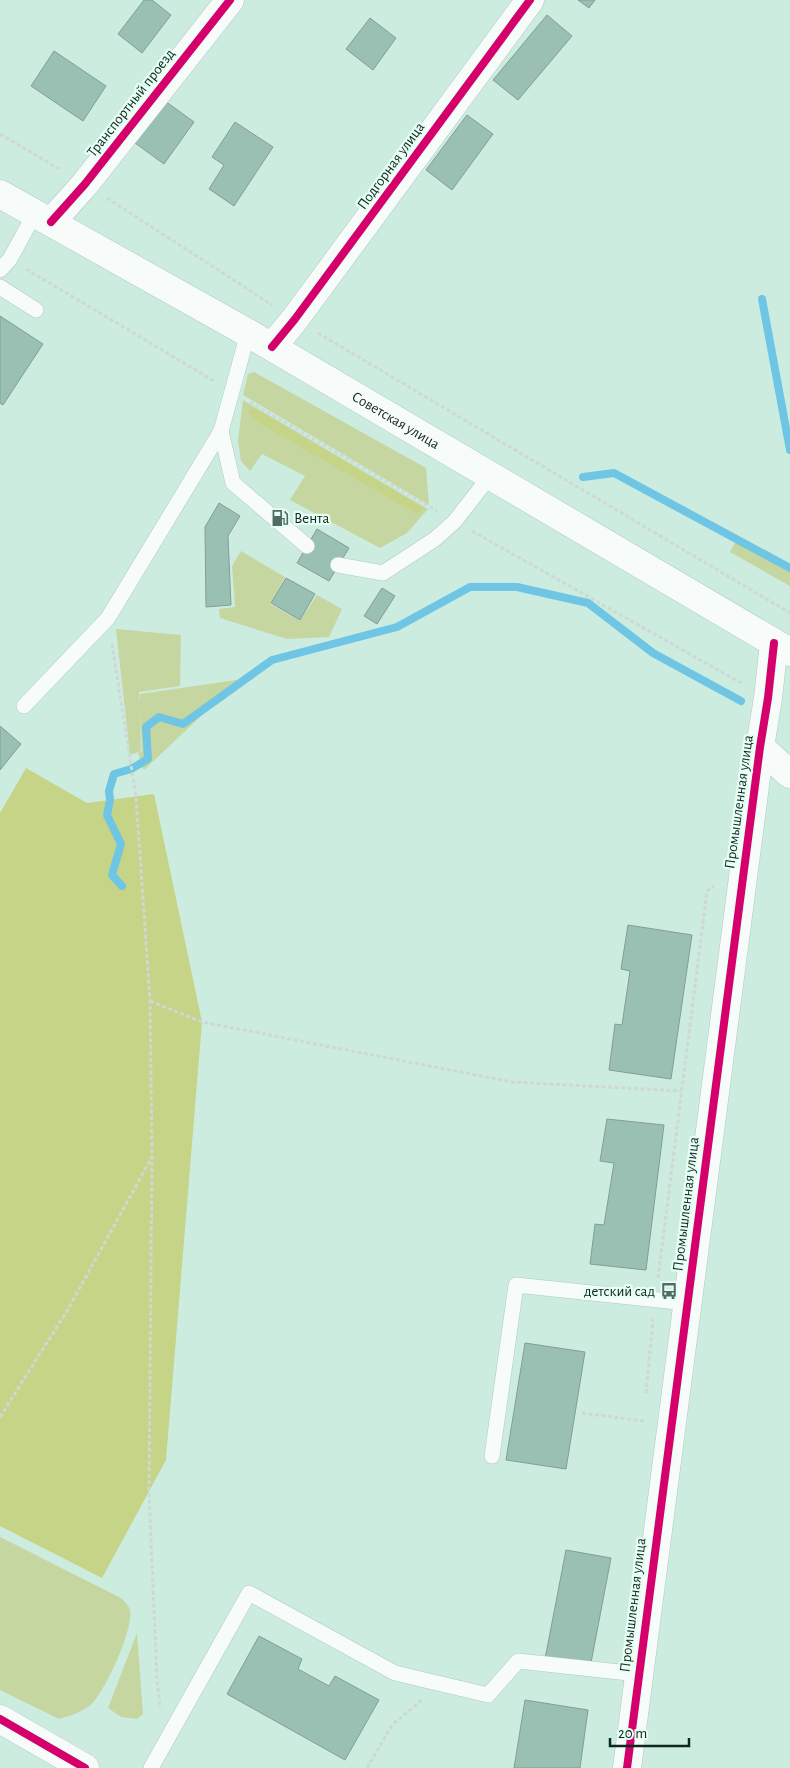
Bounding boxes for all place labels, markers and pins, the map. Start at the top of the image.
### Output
fuel station icon: Вента [270,508,290,528]
place label: Вента [294,511,329,526]
bus stop icon: детский сад [659,1281,679,1301]
place label: детский сад [584,1284,655,1299]

